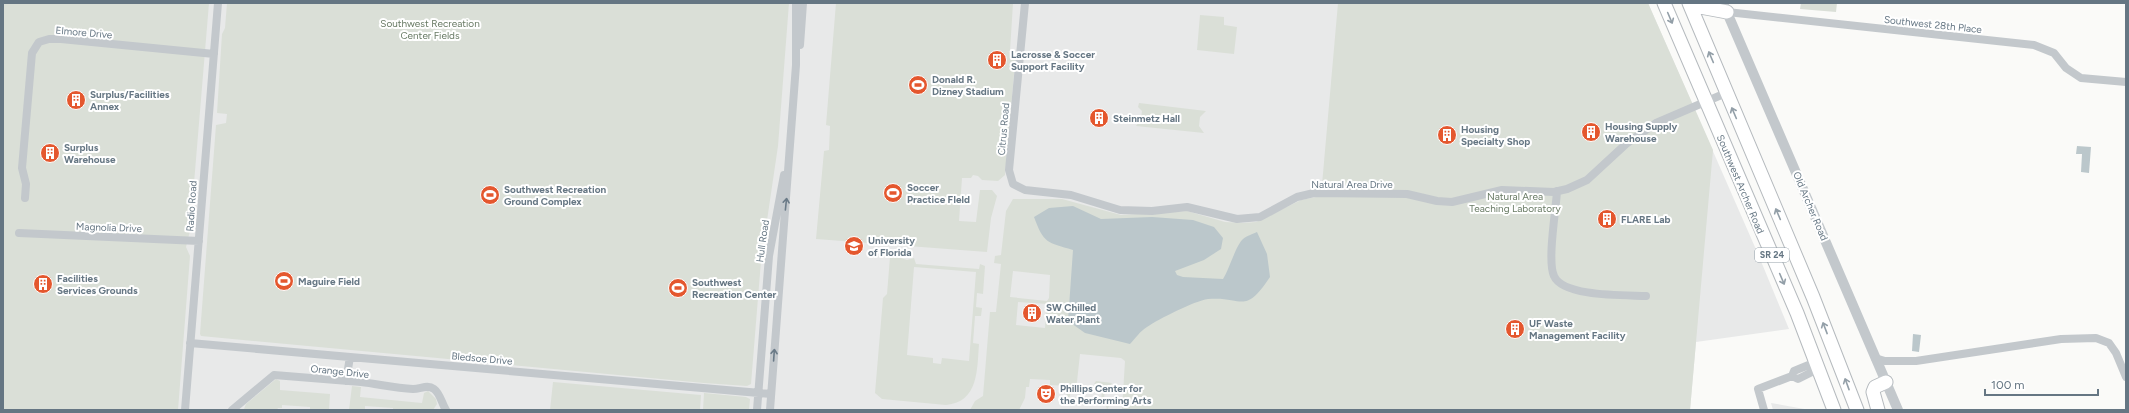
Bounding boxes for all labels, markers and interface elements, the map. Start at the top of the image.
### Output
one-way arrow [1667,12,1675,24]
street label: Southwest 28th Place [1883,13,1983,36]
park label: Southwest Recreation Center Fields [380,17,480,42]
street label: Elmore Drive [55,24,113,41]
place label: Lacrosse & Soccer Support Facility [1011,48,1095,73]
building icon: Lacrosse & Soccer Support Facility [986,49,1008,71]
one-way arrow [1707,51,1714,63]
place label: Donald R. Dizney Stadium [932,73,1004,98]
sports icon: Donald R. Dizney Stadium [907,74,929,96]
place label: Surplus/Facilities Annex [90,88,170,113]
building icon: Surplus/Facilities Annex [65,89,87,111]
street label: Citrus Road [995,102,1012,156]
building icon: Steinmetz Hall [1088,107,1110,129]
one-way arrow [1730,107,1738,119]
place label: Steinmetz Hall [1113,112,1180,125]
place label: Housing Supply Warehouse [1605,120,1678,145]
building icon: Housing Supply Warehouse [1580,121,1602,143]
place label: Housing Specialty Shop [1461,123,1530,148]
building icon: Housing Specialty Shop [1436,124,1458,146]
street label: Southwest Archer Road [1714,133,1767,236]
place label: Surplus Warehouse [64,141,116,166]
building icon: Surplus Warehouse [39,142,61,164]
street label: Old Archer Road [1790,170,1831,243]
street label: Natural Area Drive [1311,178,1393,191]
street label: Radio Road [183,180,200,232]
place label: Soccer Practice FIeld [907,181,970,206]
sports icon: Soccer Practice FIeld [882,182,904,204]
place label: Southwest Recreation Ground Complex [504,183,606,208]
sports icon: Southwest Recreation Ground Complex [479,184,501,206]
park label: Natural Area Teaching Laboratory [1469,190,1561,215]
one-way arrow [783,198,790,211]
building icon: FLARE Lab [1596,208,1618,230]
one-way arrow [1774,209,1782,221]
place label: FLARE Lab [1621,213,1670,226]
street label: Hull Road [753,219,772,263]
street label: Magnolia Drive [76,220,143,235]
place label: University of Florida [868,234,915,259]
school or university icon: University of Florida [843,235,865,257]
road number: SR 24 [1755,248,1789,262]
sports icon: Maguire Field [273,270,295,292]
place label: Facilities Services Grounds [57,272,138,297]
one-way arrow [1779,272,1786,284]
building icon: Facilities Services Grounds [32,273,54,295]
place label: Maguire Field [298,275,360,288]
place label: Southwest Recreation Center [692,276,777,301]
sports icon: Southwest Recreation Center [667,277,689,299]
place label: SW Chilled Water Plant [1046,301,1100,326]
building icon: SW Chilled Water Plant [1021,302,1043,324]
place label: UF Waste Management Facility [1529,317,1626,342]
building icon: UF Waste Management Facility [1504,318,1526,340]
one-way arrow [1821,322,1829,334]
street label: Bledsoe Drive [451,349,514,368]
one-way arrow [770,349,777,362]
street label: Orange Drive [310,362,370,381]
scale bar [1985,371,2098,397]
one-way arrow [1843,377,1850,390]
text: 100 m [1991,378,2025,392]
place label: Phillips Center for the Performing Arts [1060,382,1152,407]
theatre icon: Phillips Center for the Performing Arts [1035,383,1057,405]

